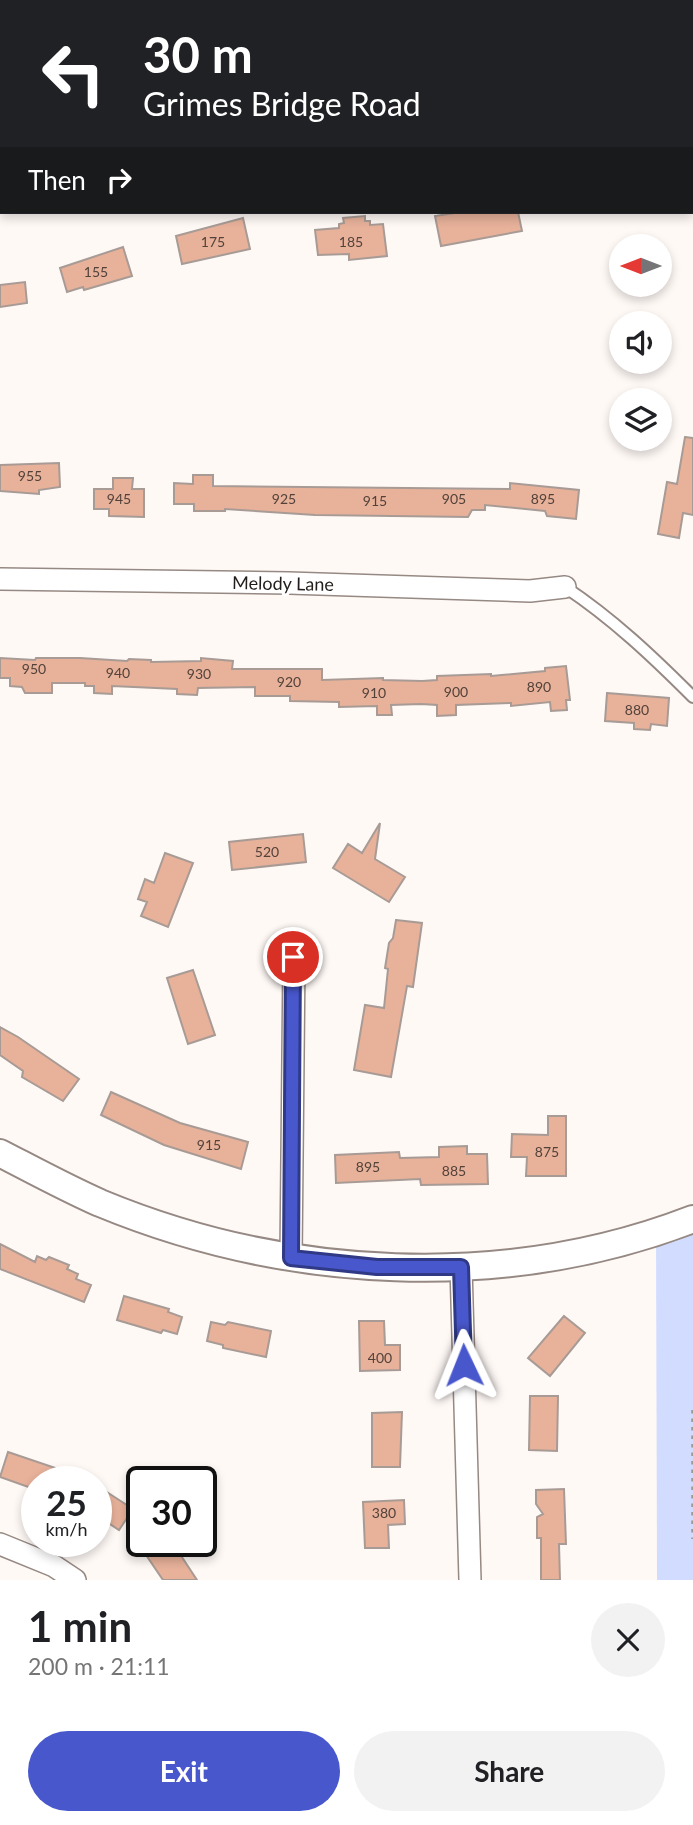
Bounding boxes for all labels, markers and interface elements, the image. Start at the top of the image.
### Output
text: 30 m [143,25,253,83]
icon: left [28,28,119,119]
text: Grimes Bridge Road [143,84,421,123]
icon: right [100,161,138,199]
text: Then [28,164,86,196]
house number: 175 [201,233,225,250]
house number: 185 [339,233,363,250]
north arrow [609,234,672,298]
map controls [609,234,672,451]
house number: 155 [84,263,108,280]
button: sound [609,311,672,374]
button: layers [609,388,672,451]
house number: 955 [18,467,42,484]
house number: 945 [107,490,131,507]
house number: 925 [272,490,296,507]
house number: 905 [442,490,466,507]
house number: 895 [531,490,555,507]
house number: 915 [363,492,387,509]
street label: Melody Lane [232,571,334,595]
house number: 950 [22,660,46,677]
house number: 940 [106,664,130,681]
house number: 930 [187,665,211,682]
house number: 920 [277,673,301,690]
house number: 890 [527,678,551,695]
house number: 900 [444,683,468,700]
house number: 910 [362,684,386,701]
house number: 880 [625,701,649,718]
house number: 520 [255,843,279,860]
pin [263,927,323,987]
icon: arrive [274,938,312,976]
house number: 915 [197,1136,221,1153]
house number: 875 [535,1143,559,1160]
house number: 895 [356,1158,380,1175]
house number: 885 [442,1162,466,1179]
position arrow [427,1328,501,1402]
house number: 400 [368,1349,392,1366]
speed limit sign: 30 [126,1466,217,1557]
text: 25 [46,1481,87,1523]
house number: 380 [372,1504,396,1521]
text: km/h [45,1518,88,1540]
text: 1 min [28,1601,132,1651]
button: close [591,1603,665,1677]
text: 200 m · 21:11 [28,1652,170,1680]
button: Exit [28,1731,340,1811]
button: Share [354,1731,665,1811]

